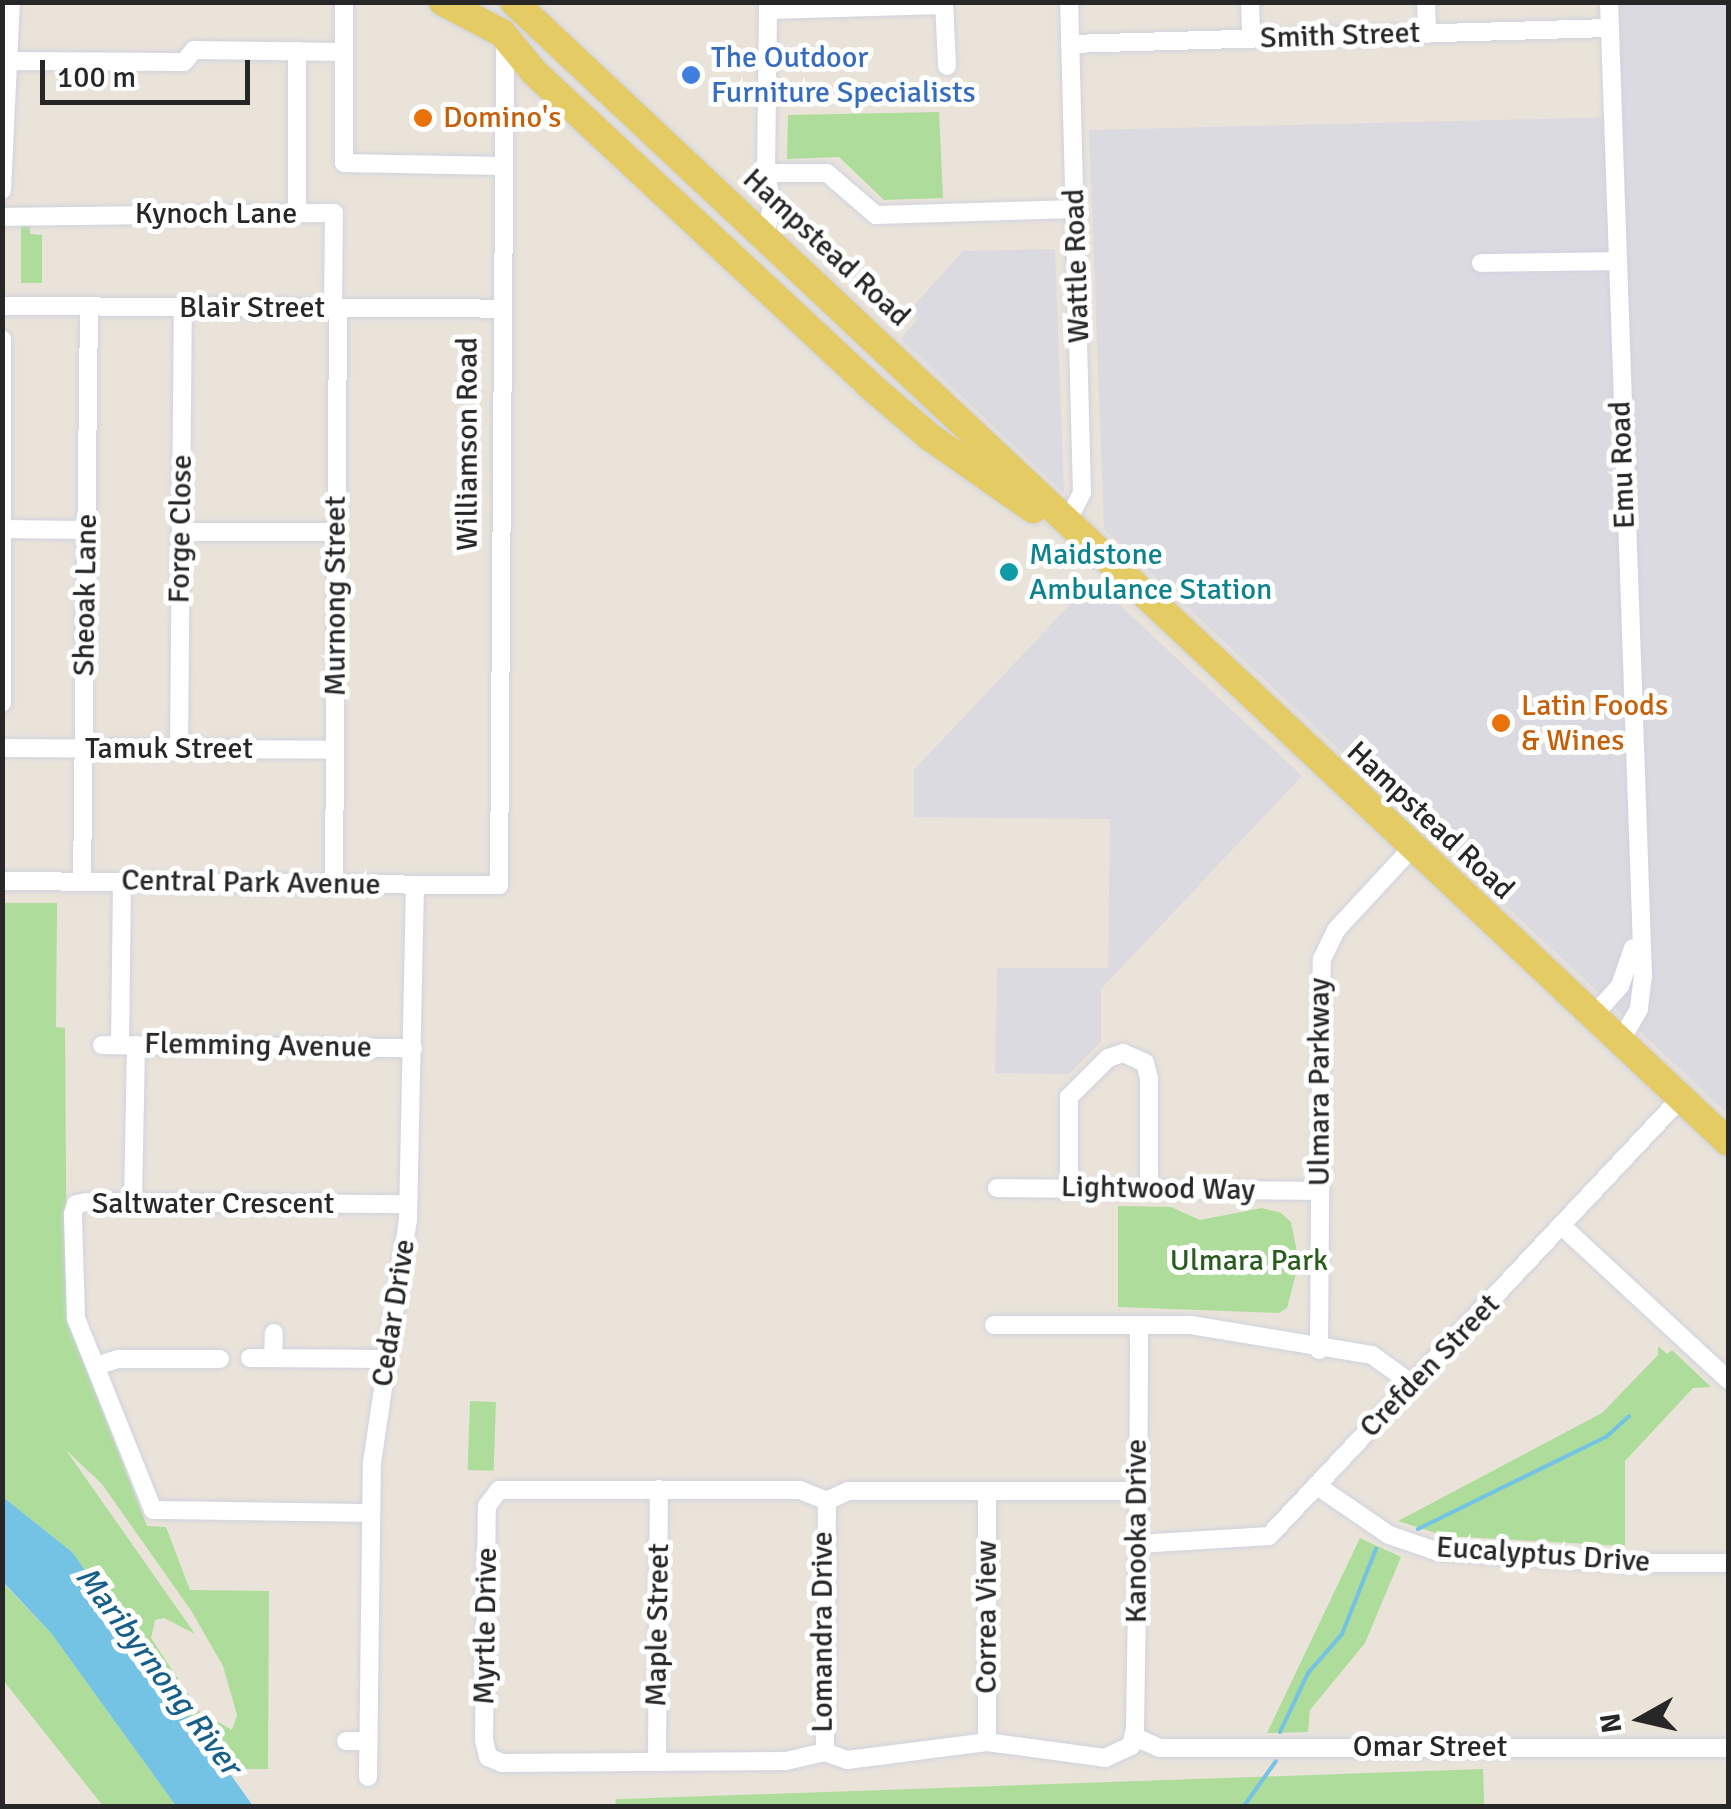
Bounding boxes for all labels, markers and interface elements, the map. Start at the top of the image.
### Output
street label: Smith Street [1259,15,1421,57]
scale bar [45,40,255,102]
place label: The Outdoor Furniture Specialists [711,40,976,110]
text: 100 m [57,59,136,96]
marker: The Outdoor Furniture Specialists [680,64,702,86]
place label: Domino's [443,100,561,136]
marker: Domino's [412,107,434,129]
street label: Hampstead Road [735,161,917,335]
street label: Wattle Road [1056,188,1098,344]
street label: Kynoch Lane [135,196,297,232]
street label: Blair Street [179,290,325,326]
street label: Williamson Road [450,337,486,551]
street label: Emu Road [1603,400,1643,530]
street label: Forge Close [162,454,200,604]
street label: Murnong Street [318,496,354,696]
street label: Sheoak Lane [67,513,105,677]
place label: Maidstone Ambulance Station [1029,537,1272,608]
marker: Maidstone Ambulance Station [998,561,1020,583]
place label: Latin Foods & Wines [1521,688,1668,758]
marker: Latin Foods & Wines [1490,712,1512,734]
street label: Tamuk Street [85,731,253,767]
street label: Hampstead Road [1339,734,1521,908]
street label: Central Park Avenue [121,863,381,903]
street label: Ulmara Parkway [1302,978,1338,1186]
street label: Flemming Avenue [144,1026,372,1066]
street label: Lightwood Way [1061,1169,1255,1209]
street label: Saltwater Crescent [92,1186,334,1222]
street label: Cedar Drive [365,1237,423,1389]
park label: Ulmara Park [1170,1243,1328,1279]
street label: Crefden Street [1353,1287,1507,1445]
street label: Kanooka Drive [1119,1439,1155,1623]
street label: Eucalyptus Drive [1435,1530,1651,1580]
street label: Lomandra Drive [805,1531,841,1733]
street label: Correa View [969,1540,1005,1694]
street label: Maple Street [639,1543,677,1707]
street label: Myrtle Drive [467,1547,505,1705]
water label: Maribyrnong River [67,1559,249,1783]
north arrow [1591,1669,1691,1769]
text: N [1593,1711,1629,1735]
street label: Omar Street [1353,1729,1507,1765]

